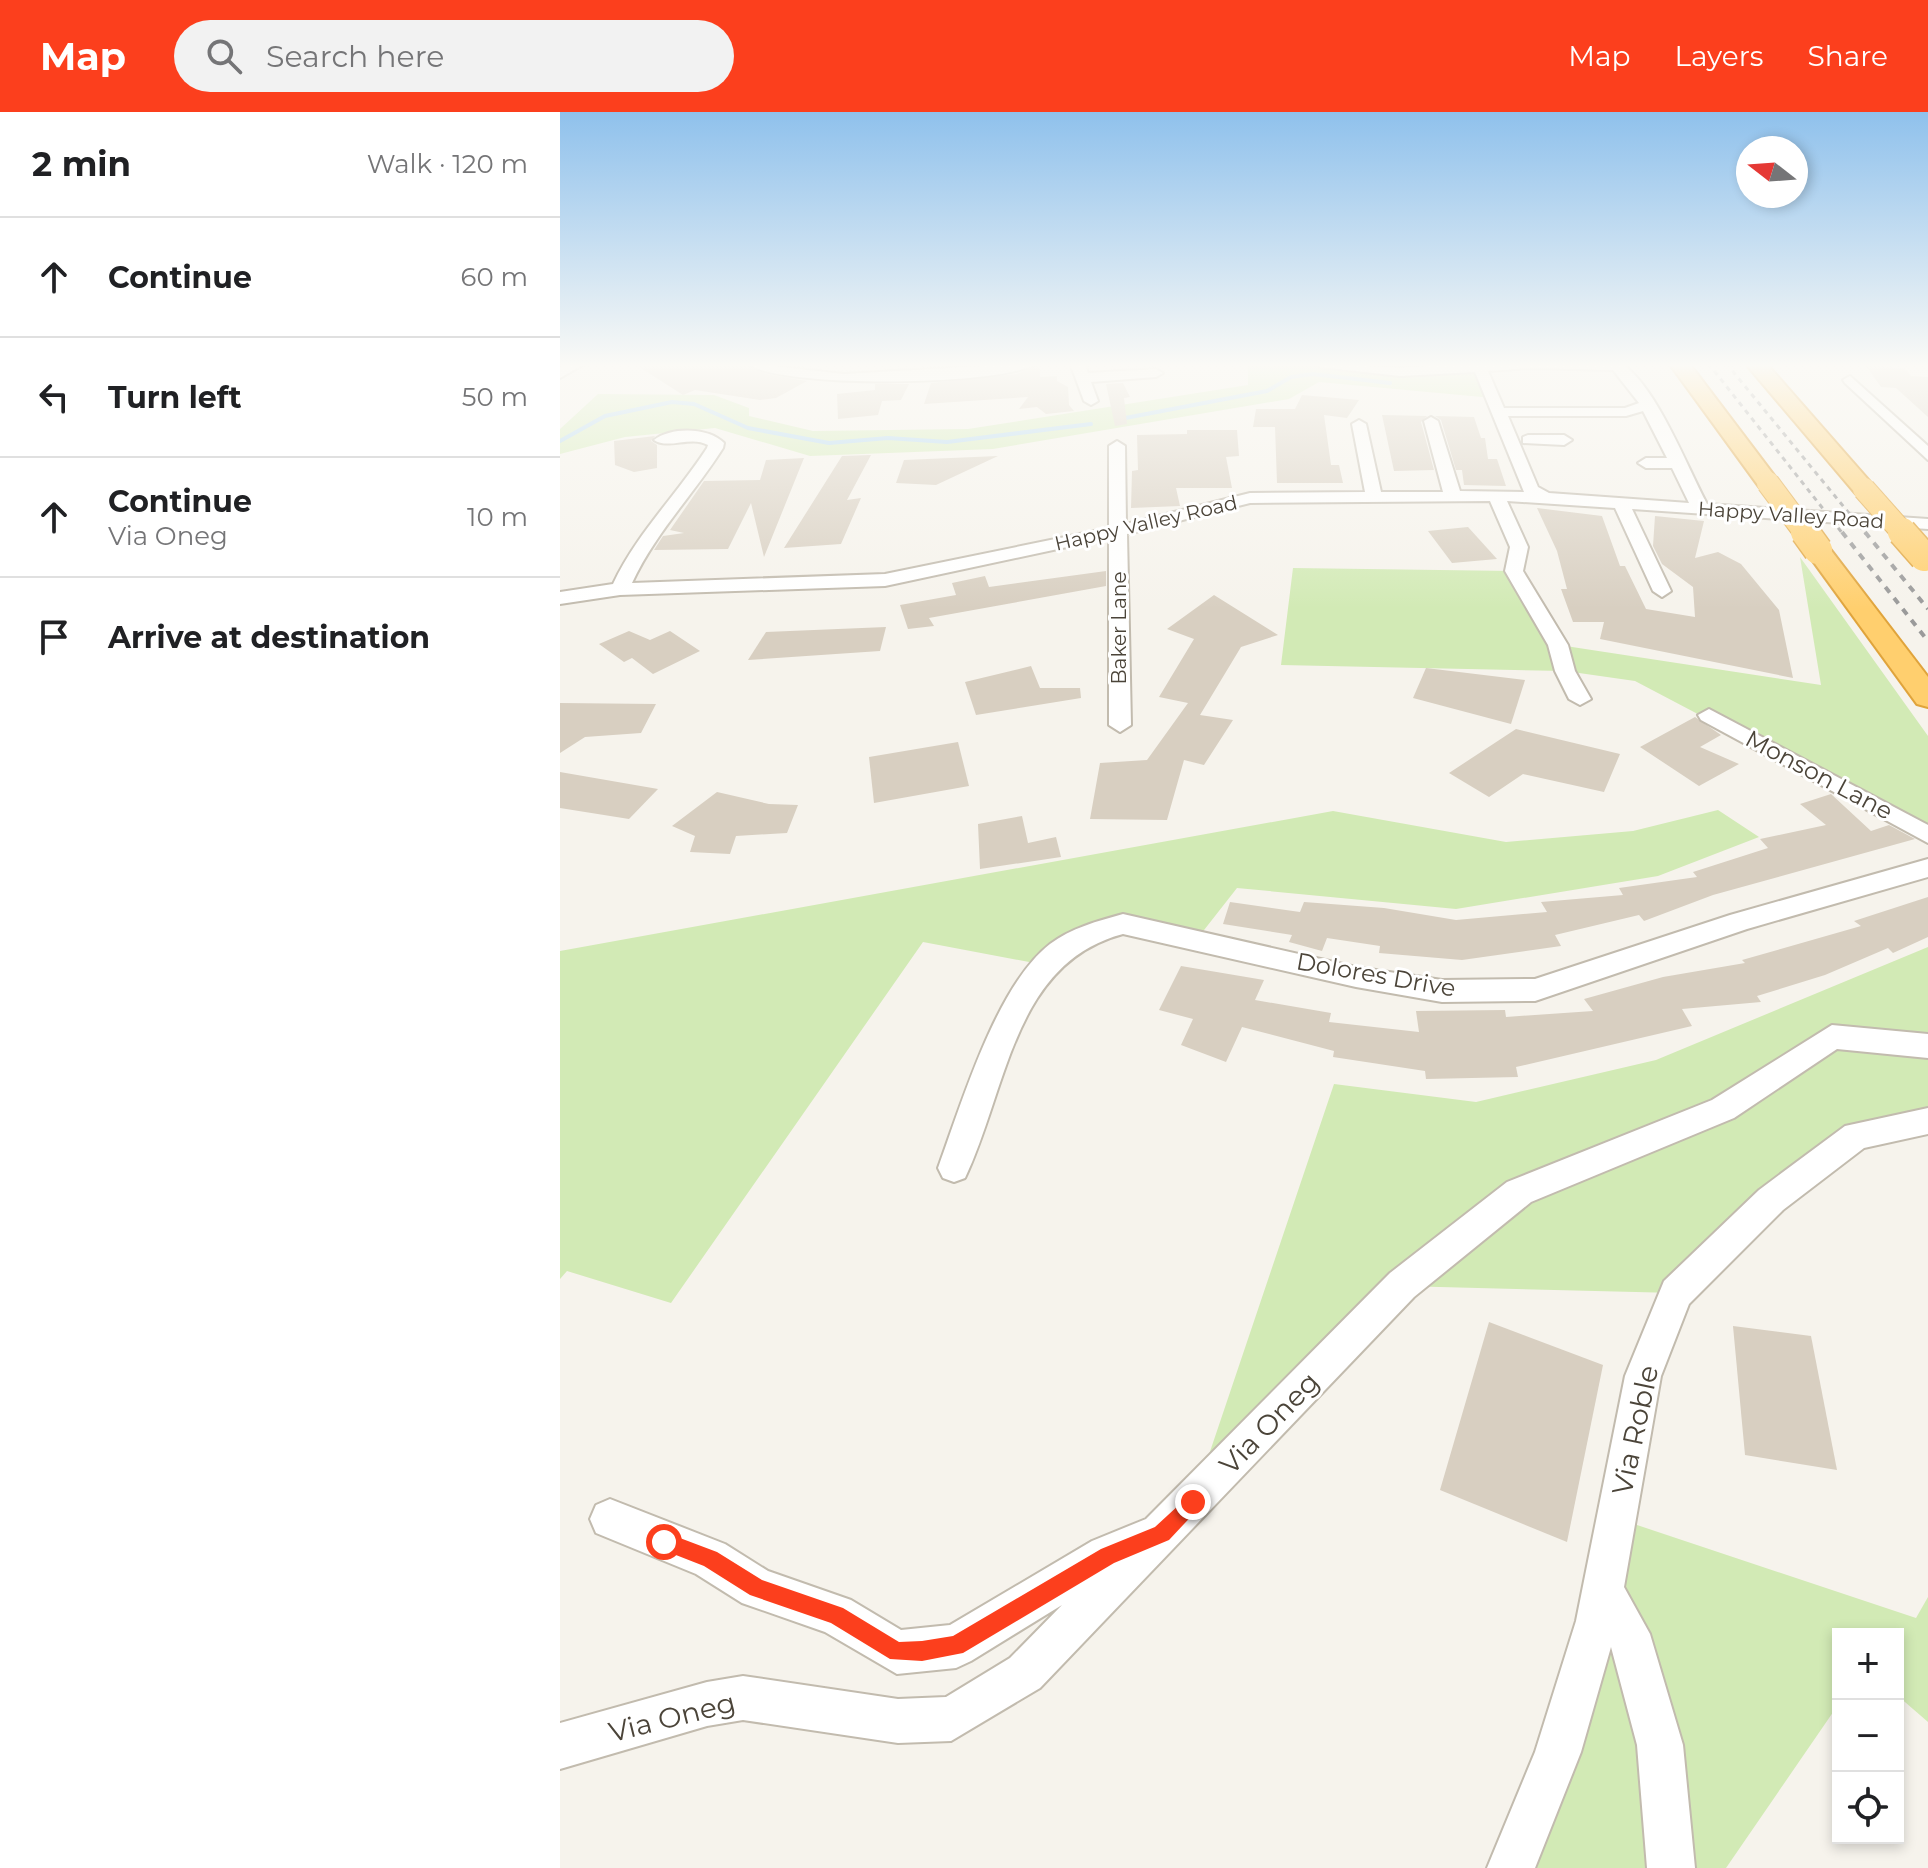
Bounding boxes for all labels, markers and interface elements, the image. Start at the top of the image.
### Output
search box [174,20,734,92]
text: Map [40,33,126,80]
icon: search [202,34,246,78]
text: Search here [266,38,444,75]
text: Map [1568,39,1631,73]
text: Layers [1675,39,1764,73]
text: Share [1808,39,1888,73]
north arrow [1736,136,1808,208]
text: 2 min [32,143,131,185]
text: Walk · 120 m [367,148,528,180]
icon: ahead [32,255,76,299]
text: Continue [108,259,252,296]
text: 60 m [461,261,528,293]
icon: left [32,375,76,419]
text: Turn left [108,379,241,416]
text: 50 m [462,381,528,413]
text: Continue [108,483,252,520]
street label: Happy Valley Road [1052,490,1240,556]
icon: ahead [32,495,76,539]
street label: Happy Valley Road [1697,497,1885,533]
text: 10 m [467,501,528,533]
text: Via Oneg [108,520,228,552]
street label: Baker Lane [1107,572,1131,684]
icon: arrive [32,615,76,659]
text: Arrive at destination [108,619,430,656]
street label: Monson Lane [1741,724,1898,826]
street label: Dolores Drive [1294,946,1458,1003]
street label: Via Roble [1605,1362,1665,1498]
street label: Via Oneg [1212,1365,1326,1481]
route end [1175,1484,1211,1520]
route start [646,1524,682,1560]
map controls [1832,1628,1904,1844]
button: + [1832,1628,1904,1700]
street label: Via Oneg [605,1685,739,1749]
button: − [1832,1700,1904,1772]
button: locate [1832,1772,1904,1844]

